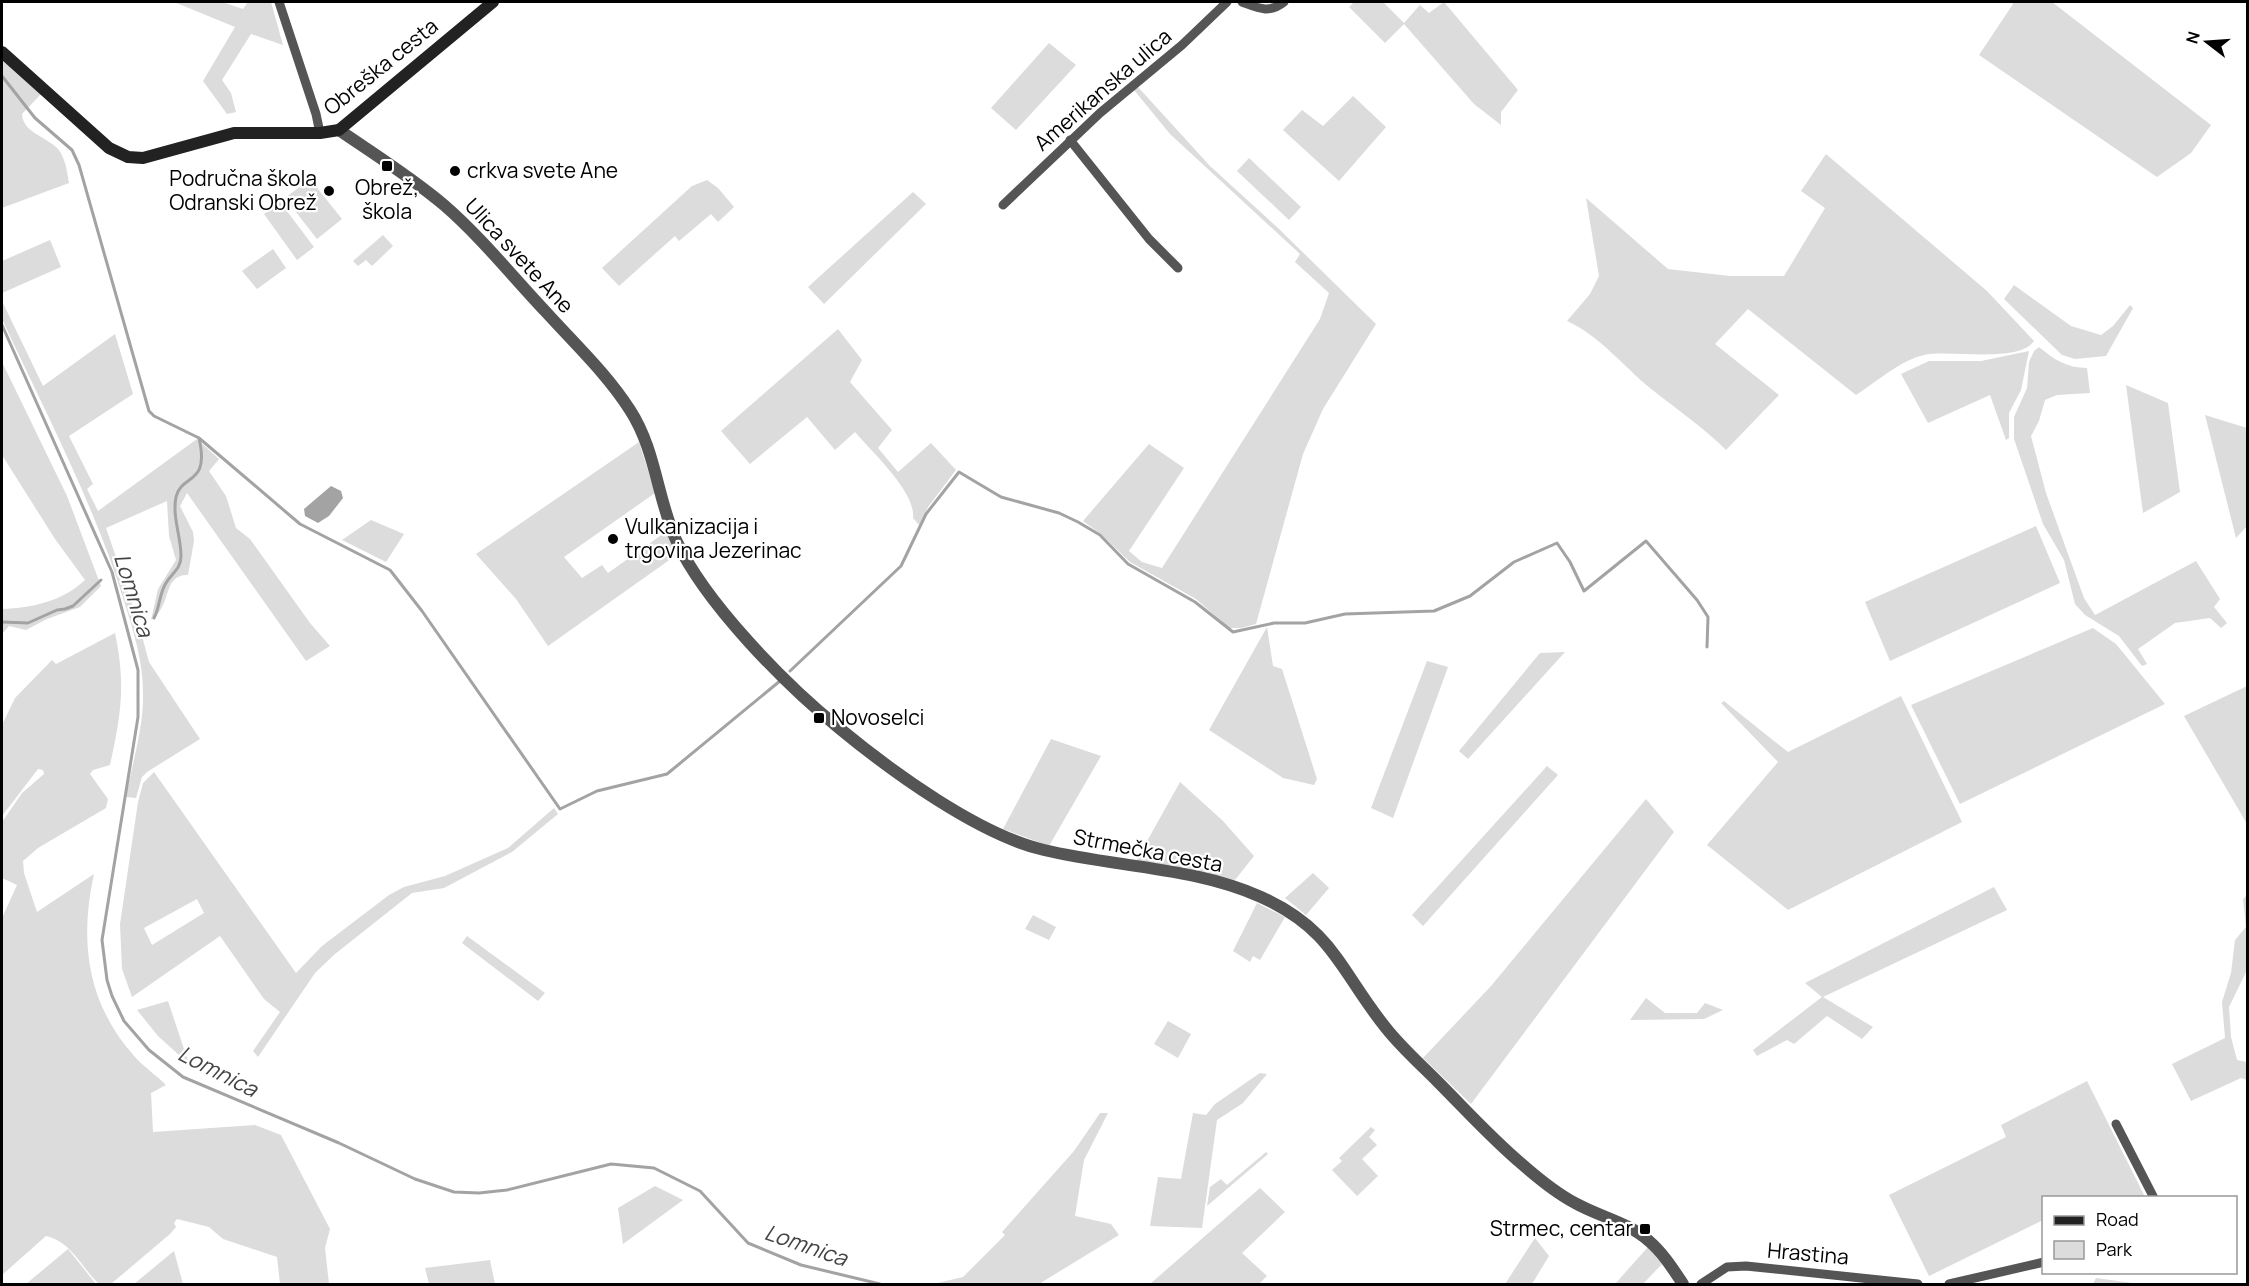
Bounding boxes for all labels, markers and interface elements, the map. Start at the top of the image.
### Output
street label: Obreška cesta [317,12,443,121]
north arrow [2177,12,2237,72]
street label: Amerikanska ulica [1028,22,1177,157]
text: N [2180,29,2205,46]
place label: crkva svete Ane [467,156,618,184]
marker: Obrež, škola [380,159,394,173]
place label: Područna škola Odranski Obrež [169,164,317,216]
marker: crkva svete Ane [448,164,462,178]
place label: Obrež, škola [355,173,419,225]
marker: Područna škola Odranski Obrež [322,184,336,198]
street label: Ulica svete Ane [459,192,580,319]
place label: Vulkanizacija i trgovina Jezerinac [625,512,802,564]
marker: Vulkanizacija i trgovina Jezerinac [606,532,620,546]
water label: Lomnica [107,550,161,642]
place label: Novoselci [831,703,924,731]
marker: Novoselci [812,711,826,725]
street label: Strmečka cesta [1071,822,1225,878]
water label: Lomnica [173,1038,264,1105]
legend [2042,1196,2237,1274]
text: Road [2096,1207,2139,1231]
place label: Strmec, centar [1490,1214,1633,1242]
water label: Lomnica [761,1217,853,1274]
marker: Strmec, centar [1638,1222,1652,1236]
street label: Hrastina [1766,1235,1850,1271]
text: Park [2096,1237,2133,1261]

